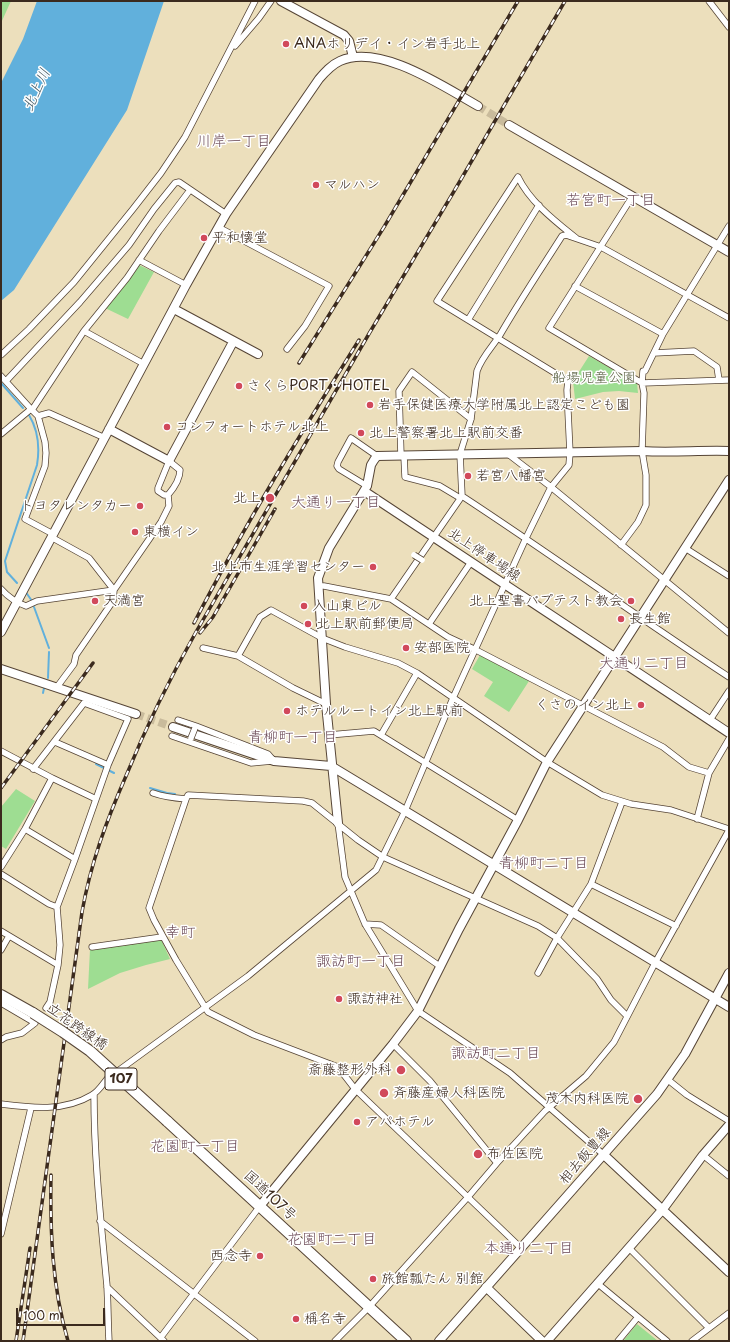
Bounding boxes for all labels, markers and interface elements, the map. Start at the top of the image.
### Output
place label: ANAホリデイ・イン岩手北上 [294,36,480,52]
marker: ANAホリデイ・イン岩手北上 [281,39,291,49]
water label: 北上川 [19,66,55,114]
district label: 川岸一丁目 [197,133,271,151]
place label: マルハン [324,177,380,193]
marker: マルハン [311,180,321,190]
district label: 若宮町一丁目 [566,192,656,210]
place label: 平和懐堂 [212,230,268,246]
marker: 平和懐堂 [199,233,209,243]
park label: 船場児童公園 [552,370,636,386]
place label: さくらPORT・HOTEL [247,378,390,394]
marker: さくらPORT・HOTEL [234,381,244,391]
place label: 岩手保健医療大学附属北上認定こども園 [378,397,630,413]
marker: 岩手保健医療大学附属北上認定こども園 [365,400,375,410]
place label: コンフォートホテル北上 [175,419,329,435]
marker: コンフォートホテル北上 [162,422,172,432]
place label: 北上警察署北上駅前交番 [369,425,523,441]
marker: 北上警察署北上駅前交番 [356,428,366,438]
place label: 若宮八幡宮 [476,468,546,484]
marker: 若宮八幡宮 [463,471,473,481]
place label: 北上 [233,490,261,506]
marker: 北上 [264,492,276,504]
district label: 大通り一丁目 [291,494,381,512]
place label: トヨタレンタカー [20,498,132,514]
marker: トヨタレンタカー [135,501,145,511]
place label: 東横イン [143,524,199,540]
street label: 北上停車場線 [444,525,524,585]
marker: 東横イン [130,527,140,537]
place label: 北上市生涯学習センター [211,559,365,575]
marker: 北上市生涯学習センター [368,562,378,572]
place label: 天満宮 [103,593,145,609]
place label: 北上聖書バプテスト教会 [469,593,623,609]
marker: 天満宮 [90,596,100,606]
marker: 北上聖書バプテスト教会 [626,596,636,606]
place label: 入山東ビル [312,598,382,614]
marker: 入山東ビル [299,601,309,611]
place label: 長生館 [629,611,671,627]
marker: 長生館 [616,614,626,624]
place label: 北上駅前郵便局 [316,616,414,632]
marker: 北上駅前郵便局 [303,619,313,629]
place label: 安部医院 [414,640,470,656]
marker: 安部医院 [401,643,411,653]
district label: 大通り二丁目 [599,655,689,673]
place label: くさのイン北上 [535,697,633,713]
marker: くさのイン北上 [636,700,646,710]
place label: ホテルルートイン北上駅前 [295,703,464,719]
marker: ホテルルートイン北上駅前 [282,706,292,716]
district label: 青柳町一丁目 [248,729,338,747]
district label: 青柳町二丁目 [499,855,589,873]
district label: 幸町 [165,924,195,942]
district label: 諏訪町一丁目 [316,953,406,971]
place label: 諏訪神社 [347,991,403,1007]
marker: 諏訪神社 [334,994,344,1004]
street label: 立花跨線橋 [44,1000,110,1054]
district label: 諏訪町二丁目 [451,1045,541,1063]
place label: 斎藤整形外科 [308,1062,392,1078]
marker: 斎藤整形外科 [395,1064,407,1076]
road number: 107 [105,1068,137,1090]
place label: 斉藤産婦人科医院 [393,1085,505,1101]
marker: 斉藤産婦人科医院 [378,1087,390,1099]
place label: 茂木内科医院 [545,1091,629,1107]
marker: 茂木内科医院 [632,1093,644,1105]
place label: アパホテル [365,1114,435,1130]
marker: アパホテル [352,1117,362,1127]
street label: 相去飯豊線 [556,1124,614,1188]
district label: 花園町一丁目 [150,1138,240,1156]
place label: 布佐医院 [487,1146,543,1162]
marker: 布佐医院 [472,1148,484,1160]
street label: 国道107号 [240,1167,300,1225]
district label: 花園町二丁目 [287,1231,377,1249]
district label: 本通り二丁目 [484,1240,574,1258]
place label: 西念寺 [210,1248,252,1264]
marker: 西念寺 [255,1251,265,1261]
place label: 旅館瓢たん 別館 [381,1271,484,1287]
marker: 旅館瓢たん 別館 [368,1274,378,1284]
scale bar [18,1300,107,1326]
text: 100 m [23,1306,60,1324]
place label: 稱名寺 [304,1311,346,1327]
marker: 稱名寺 [291,1314,301,1324]

